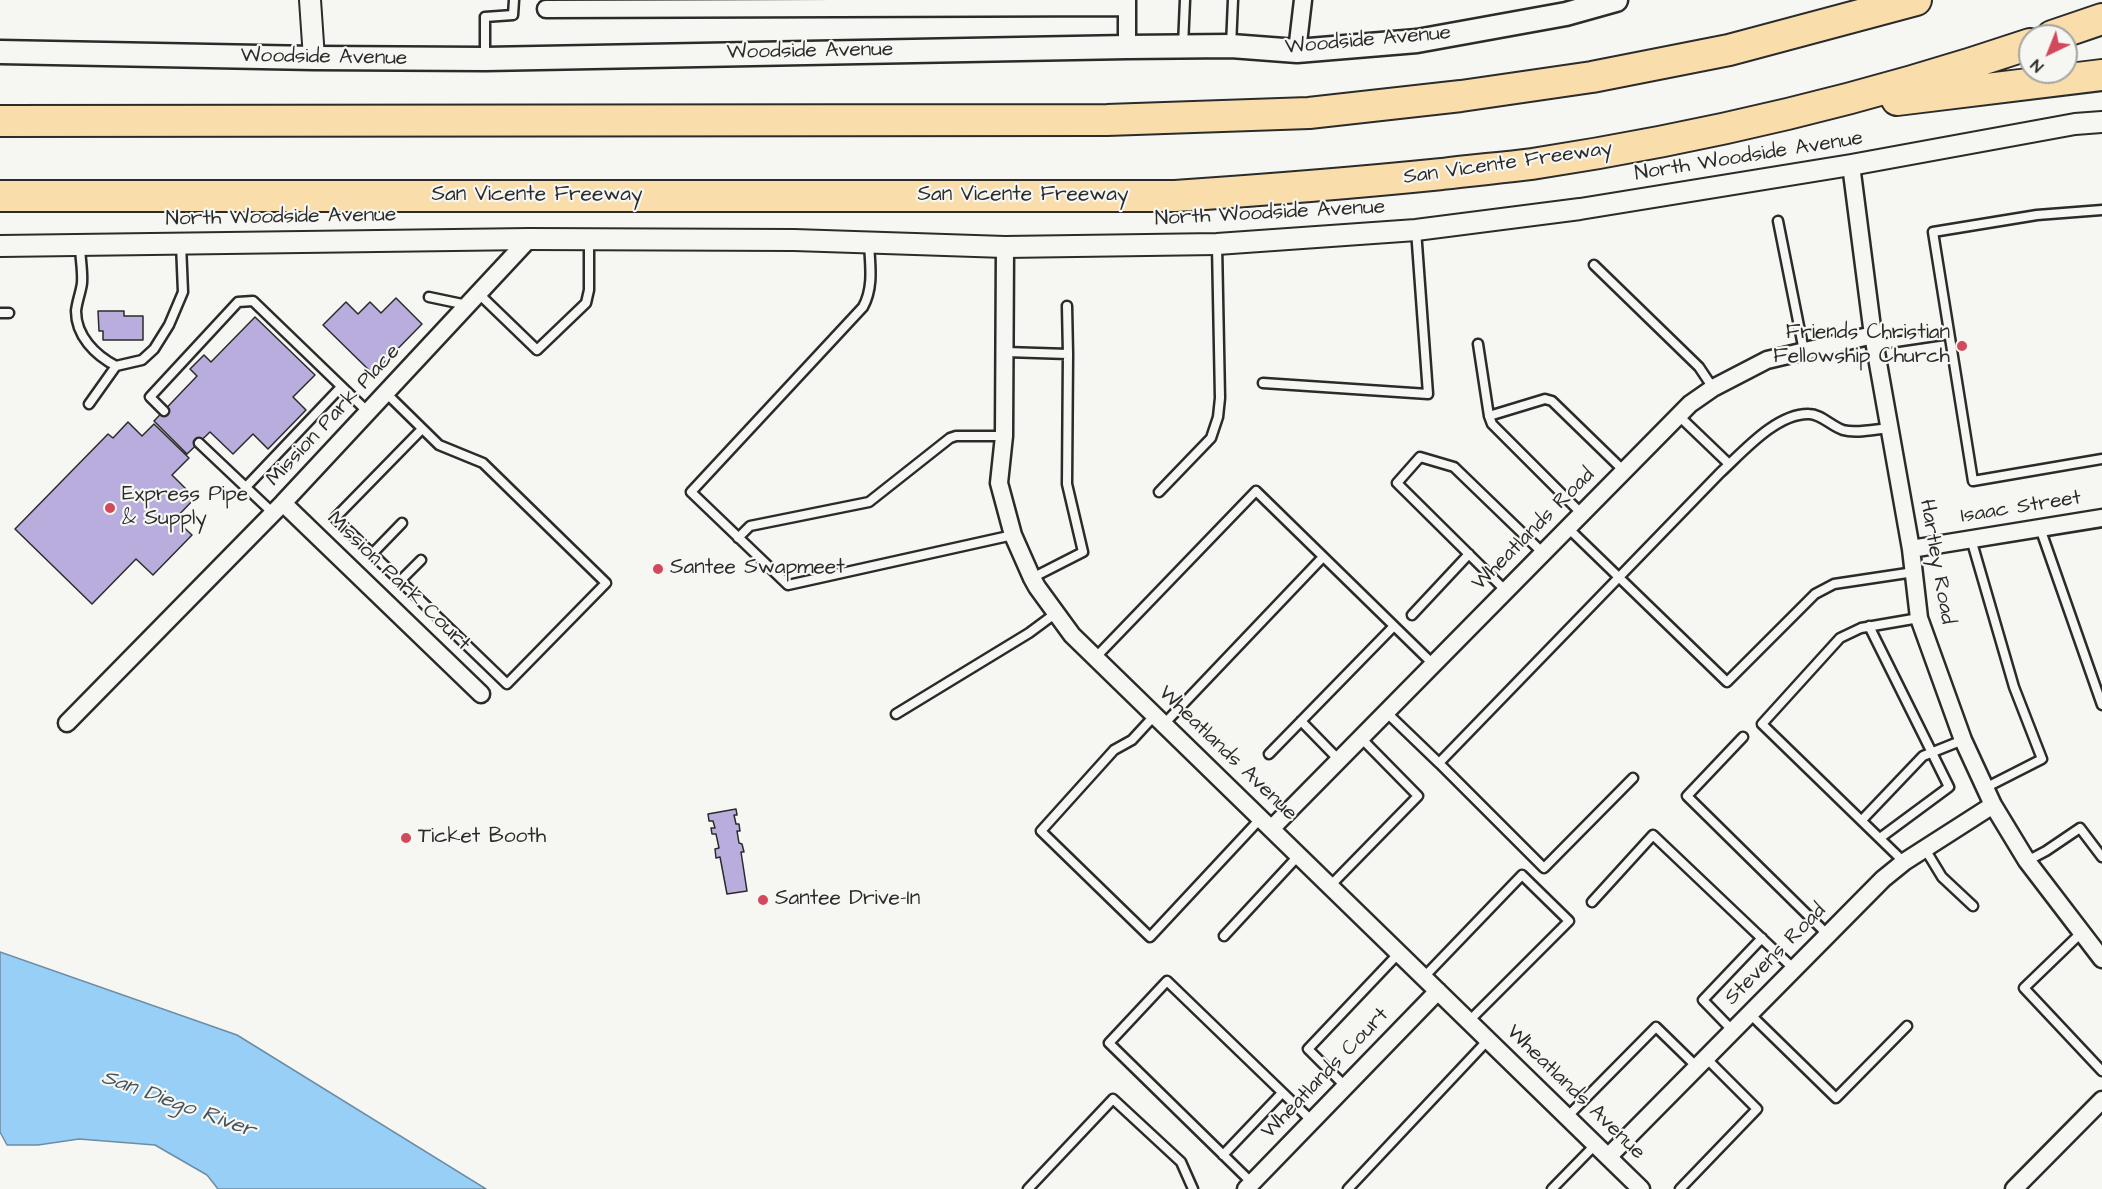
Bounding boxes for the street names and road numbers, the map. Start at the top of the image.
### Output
street label: Woodside Avenue [1284,21,1452,61]
street label: Woodside Avenue [726,38,894,66]
street label: Woodside Avenue [240,44,408,72]
street label: North Woodside Avenue [1633,127,1865,187]
street label: San Vicente Freeway [1402,137,1614,191]
street label: San Vicente Freeway [432,183,642,209]
street label: San Vicente Freeway [918,183,1128,209]
street label: North Woodside Avenue [1154,195,1386,233]
street label: North Woodside Avenue [166,203,396,233]
street label: Mission Park Place [262,340,406,492]
street label: Wheatlands Road [1467,463,1601,597]
street label: Isaac Street [1959,486,2083,530]
street label: Hartley Road [1913,498,1959,626]
street label: Mission Park Court [321,507,475,657]
street label: Wheatlands Avenue [1152,681,1302,827]
street label: Stevens Road [1720,899,1832,1011]
street label: Wheatlands Court [1257,1003,1395,1145]
street label: Wheatlands Avenue [1500,1020,1650,1166]

